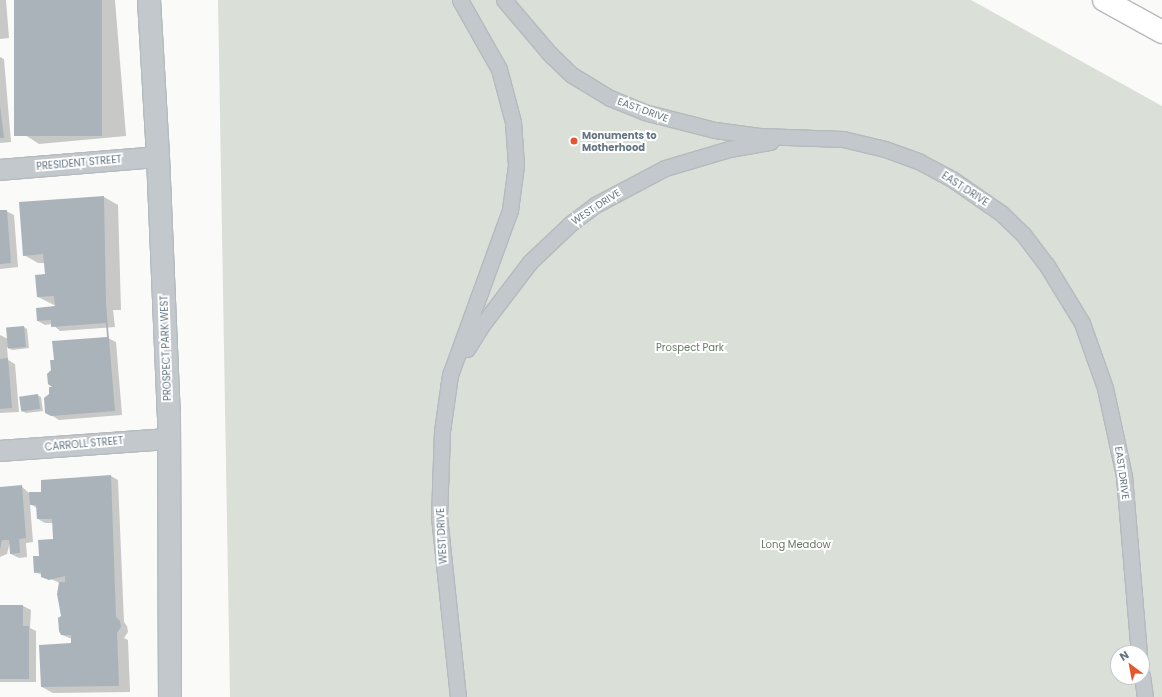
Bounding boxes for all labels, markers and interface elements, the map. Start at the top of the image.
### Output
street label: EAST DRIVE [616,95,670,125]
place label: Monuments to Motherhood [582,129,657,152]
marker: Monuments to Motherhood [569,136,579,146]
street label: PRESIDENT STREET [36,153,122,173]
street label: EAST DRIVE [939,169,991,209]
street label: WEST DRIVE [569,187,623,227]
street label: PROSPECT PARK WEST [158,295,174,401]
park label: Prospect Park [656,342,724,354]
street label: CARROLL STREET [44,435,124,453]
street label: EAST DRIVE [1112,446,1132,500]
street label: WEST DRIVE [435,508,449,564]
park label: Long Meadow [761,539,831,551]
north arrow [1110,645,1150,685]
text: N [1116,647,1132,665]

